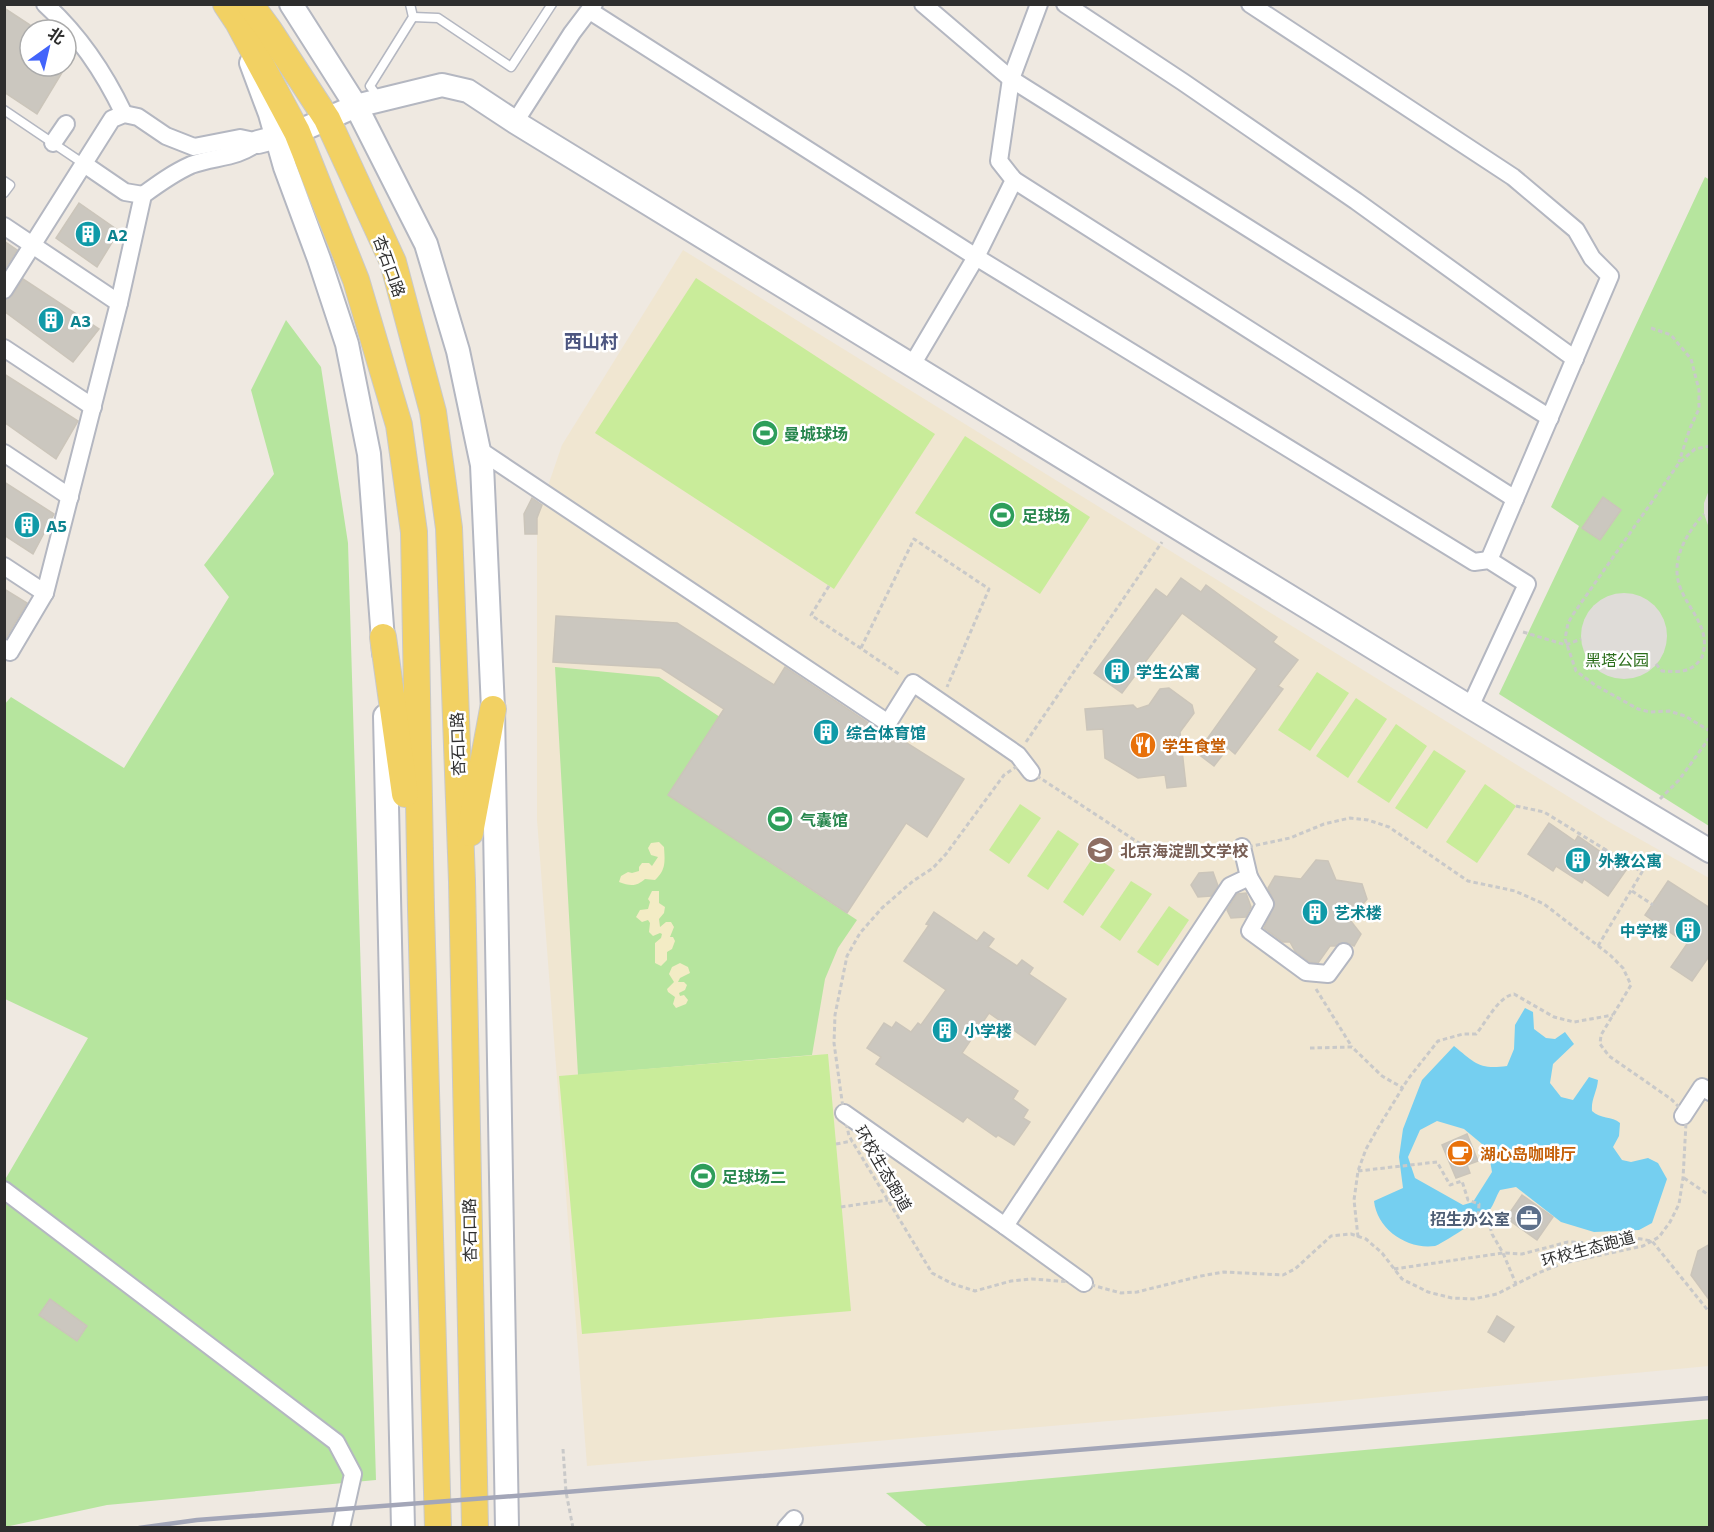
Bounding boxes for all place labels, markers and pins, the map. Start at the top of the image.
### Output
building icon: A2 [73,219,103,249]
place label: A2 [107,225,128,244]
building icon: A3 [36,305,66,335]
place label: A3 [70,311,91,330]
sports icon: 曼城球场 [750,418,780,448]
place label: 曼城球场 [784,424,848,443]
sports icon: 足球场 [987,500,1017,530]
place label: 足球场 [1022,506,1070,525]
building icon: A5 [12,510,42,540]
place label: A5 [46,516,67,535]
building icon: 学生公寓 [1102,656,1132,686]
place label: 学生公寓 [1136,662,1200,681]
building icon: 综合体育馆 [811,717,841,747]
place label: 综合体育馆 [846,723,926,742]
restaurant icon: 学生食堂 [1128,730,1158,760]
place label: 学生食堂 [1162,736,1226,755]
sports icon: 气囊馆 [765,804,795,834]
place label: 气囊馆 [800,810,848,829]
school or university icon: 北京海淀凯文学校 [1085,835,1115,865]
place label: 北京海淀凯文学校 [1120,841,1249,860]
building icon: 外教公寓 [1563,845,1593,875]
place label: 外教公寓 [1598,851,1662,870]
building icon: 艺术楼 [1300,897,1330,927]
place label: 艺术楼 [1334,903,1382,922]
building icon: 中学楼 [1673,915,1703,945]
place label: 中学楼 [1620,921,1668,940]
building icon: 小学楼 [930,1015,960,1045]
place label: 小学楼 [964,1021,1012,1040]
cafe icon: 湖心岛咖啡厅 [1445,1138,1475,1168]
place label: 湖心岛咖啡厅 [1480,1144,1576,1163]
sports icon: 足球场二 [688,1161,718,1191]
place label: 足球场二 [722,1167,786,1186]
office icon: 招生办公室 [1514,1203,1544,1233]
place label: 招生办公室 [1430,1209,1510,1228]

